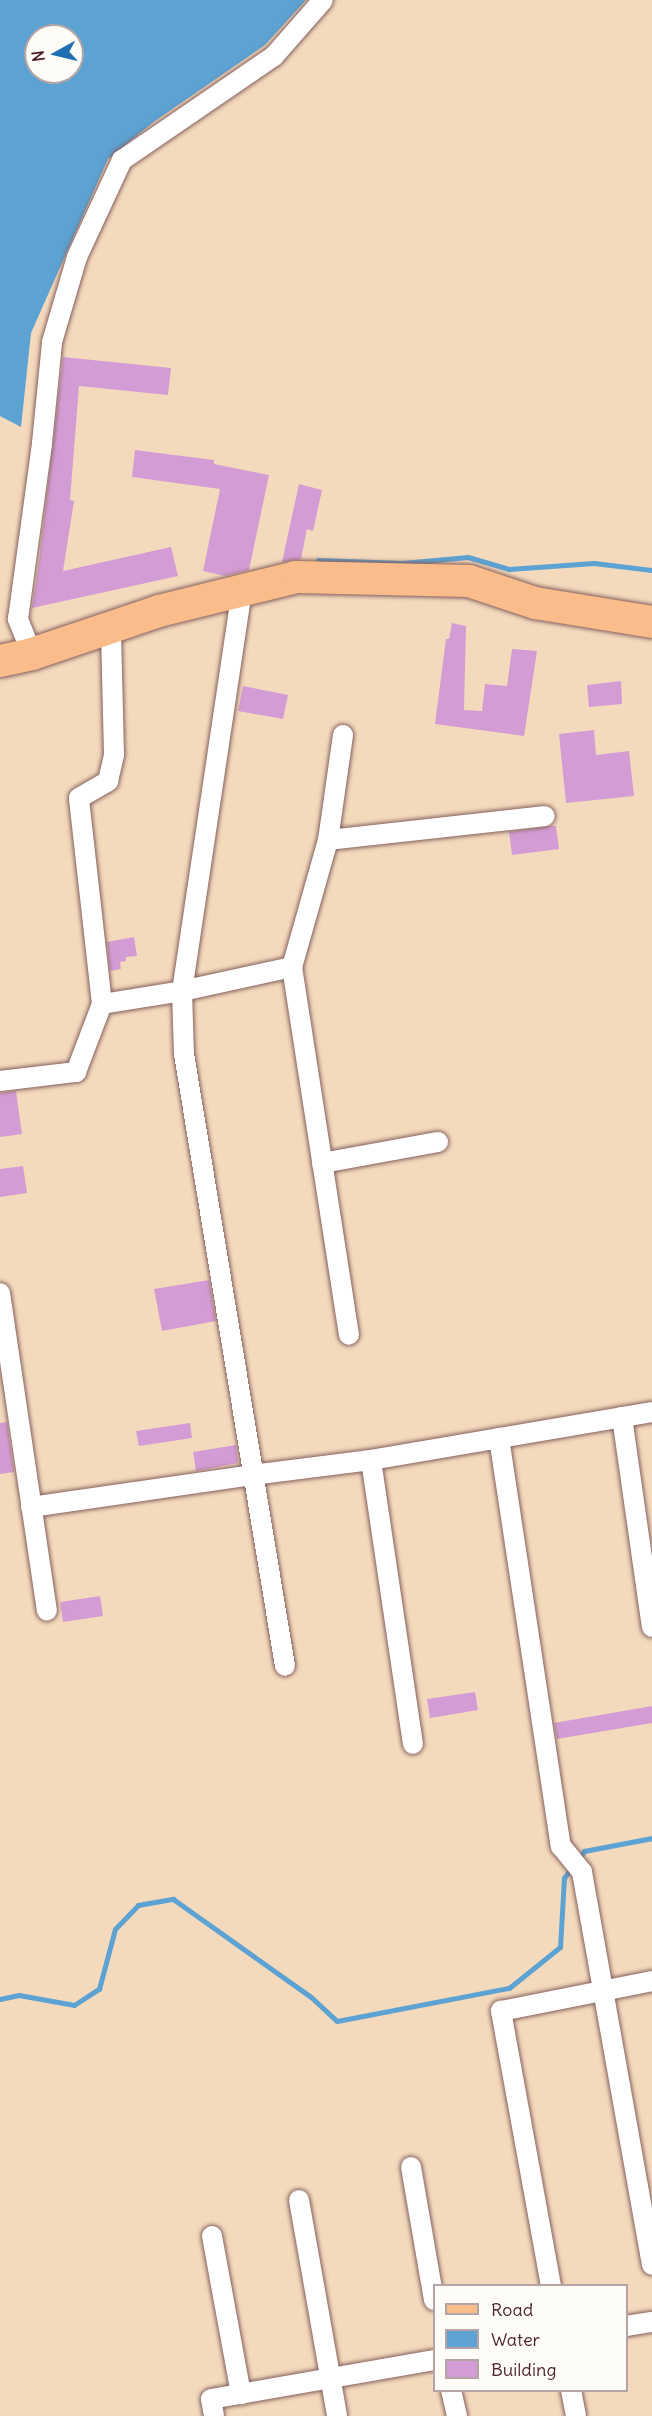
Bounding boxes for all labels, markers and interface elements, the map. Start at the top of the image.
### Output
north arrow [24,24,84,84]
text: N [27,49,49,63]
legend [433,2284,628,2392]
text: Road [491,2298,533,2321]
text: Water [491,2328,540,2351]
text: Building [491,2358,556,2381]

